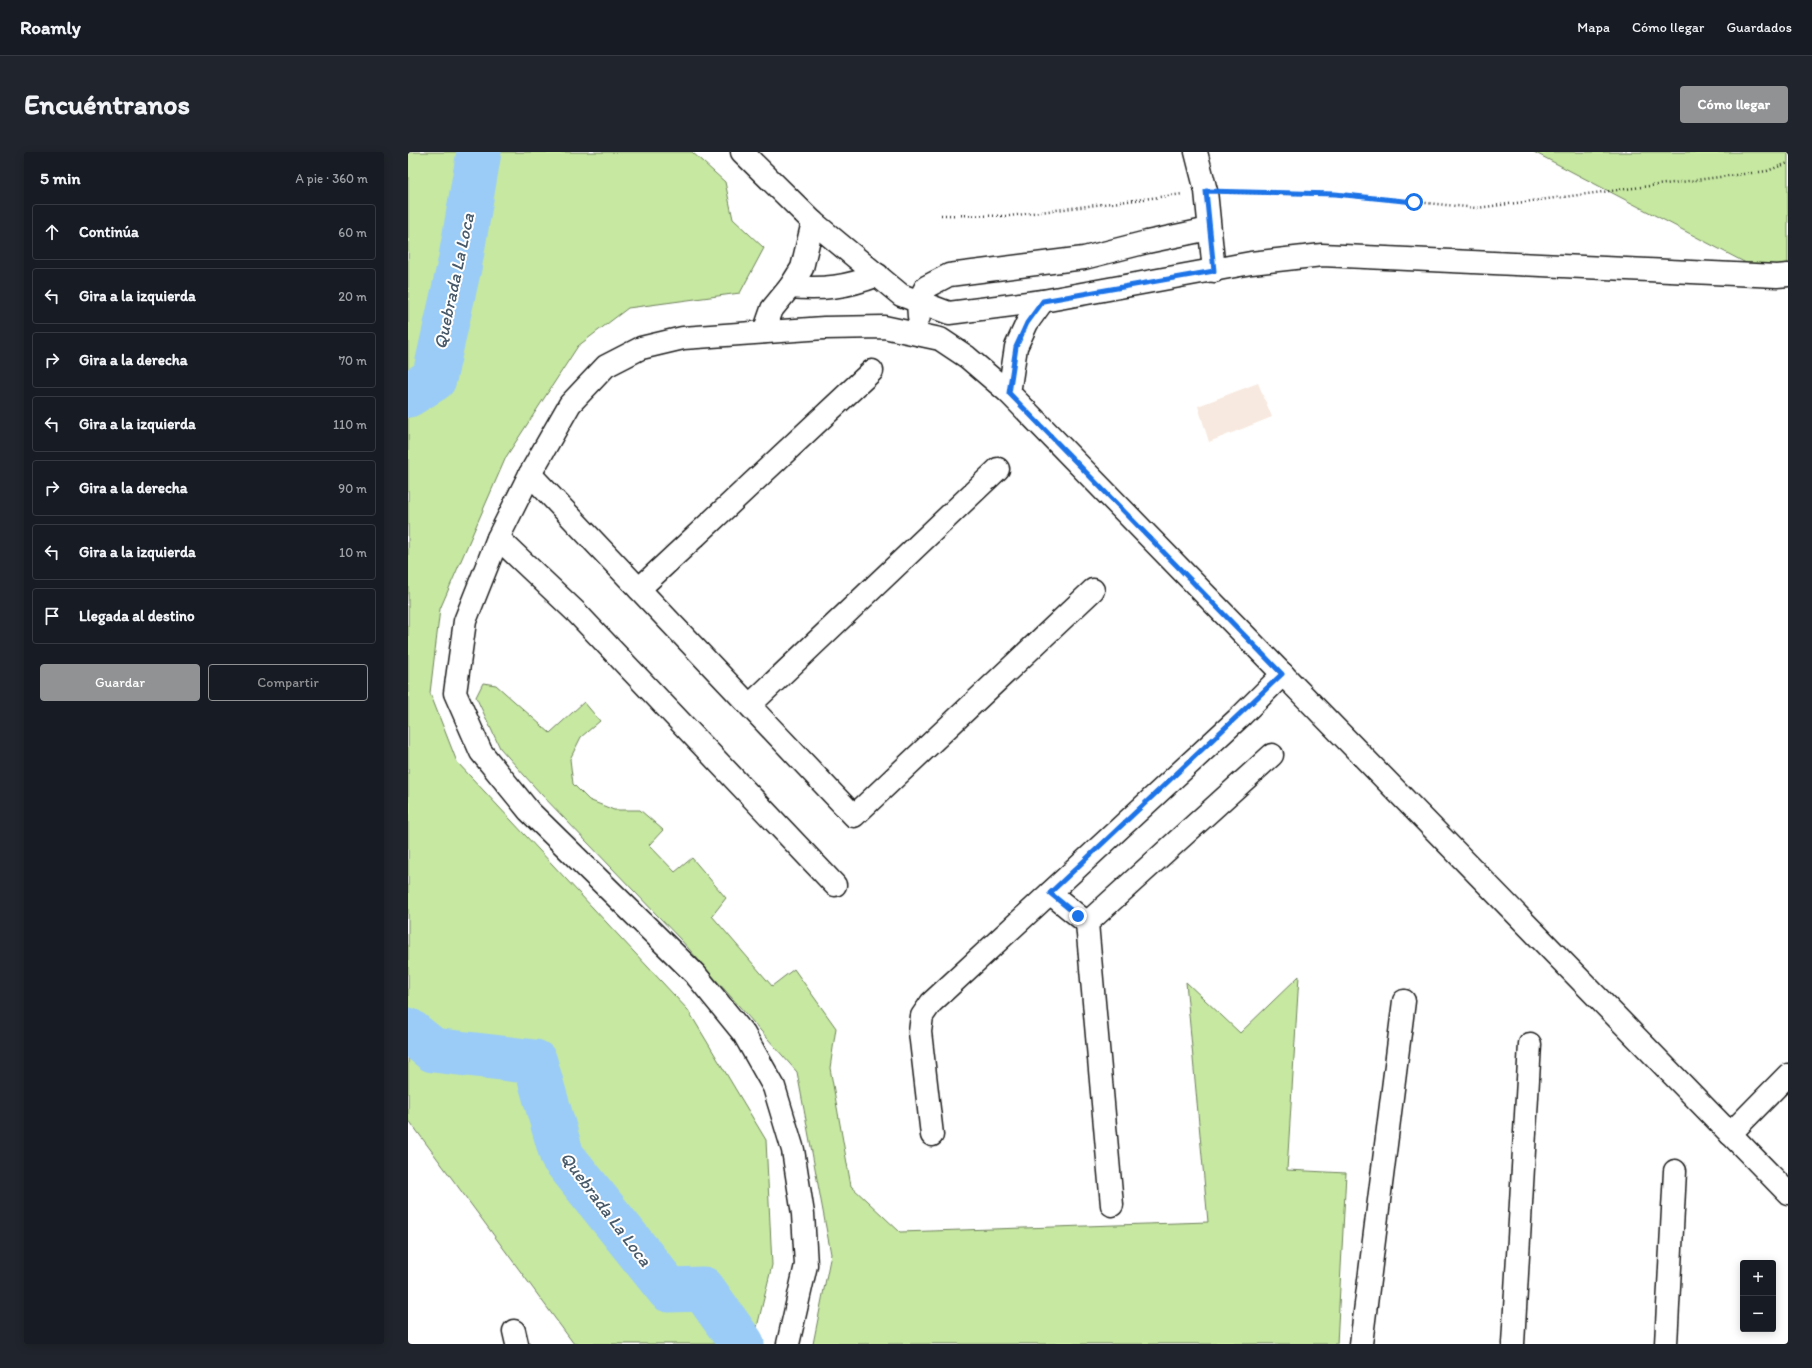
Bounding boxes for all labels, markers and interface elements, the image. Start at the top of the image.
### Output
text: Roamly [20,16,81,39]
text: Mapa [1577,19,1610,36]
text: Cómo llegar [1632,19,1704,36]
text: Guardados [1726,19,1792,36]
button: Cómo llegar [1680,86,1788,123]
text: Encuéntranos [24,87,190,121]
text: 5 min [40,168,80,188]
text: A pie · 360 m [296,171,368,186]
route start [1405,193,1423,211]
water label: Quebrada La Loca [429,210,479,351]
icon: ahead [41,221,63,243]
text: Continúa [79,223,139,241]
text: 60 m [338,225,367,240]
icon: left [41,285,63,307]
text: Gira a la izquierda [79,287,196,305]
text: 20 m [338,289,367,304]
icon: right [41,349,63,371]
text: Gira a la derecha [79,351,188,369]
text: 70 m [339,353,367,368]
icon: left [41,413,63,435]
text: Gira a la izquierda [79,415,196,433]
text: 110 m [333,417,367,432]
icon: right [41,477,63,499]
text: Gira a la derecha [79,479,188,497]
text: 90 m [338,481,367,496]
icon: left [41,541,63,563]
text: Gira a la izquierda [79,543,196,561]
text: 10 m [339,545,367,560]
icon: arrive [41,605,63,627]
text: Llegada al destino [79,607,195,625]
button: Guardar [40,664,200,701]
button: Compartir [208,664,368,701]
route end [1069,907,1087,925]
water label: Quebrada La Loca [556,1147,657,1271]
map controls [1740,1260,1776,1332]
button: + [1740,1260,1776,1296]
button: − [1740,1296,1776,1332]

